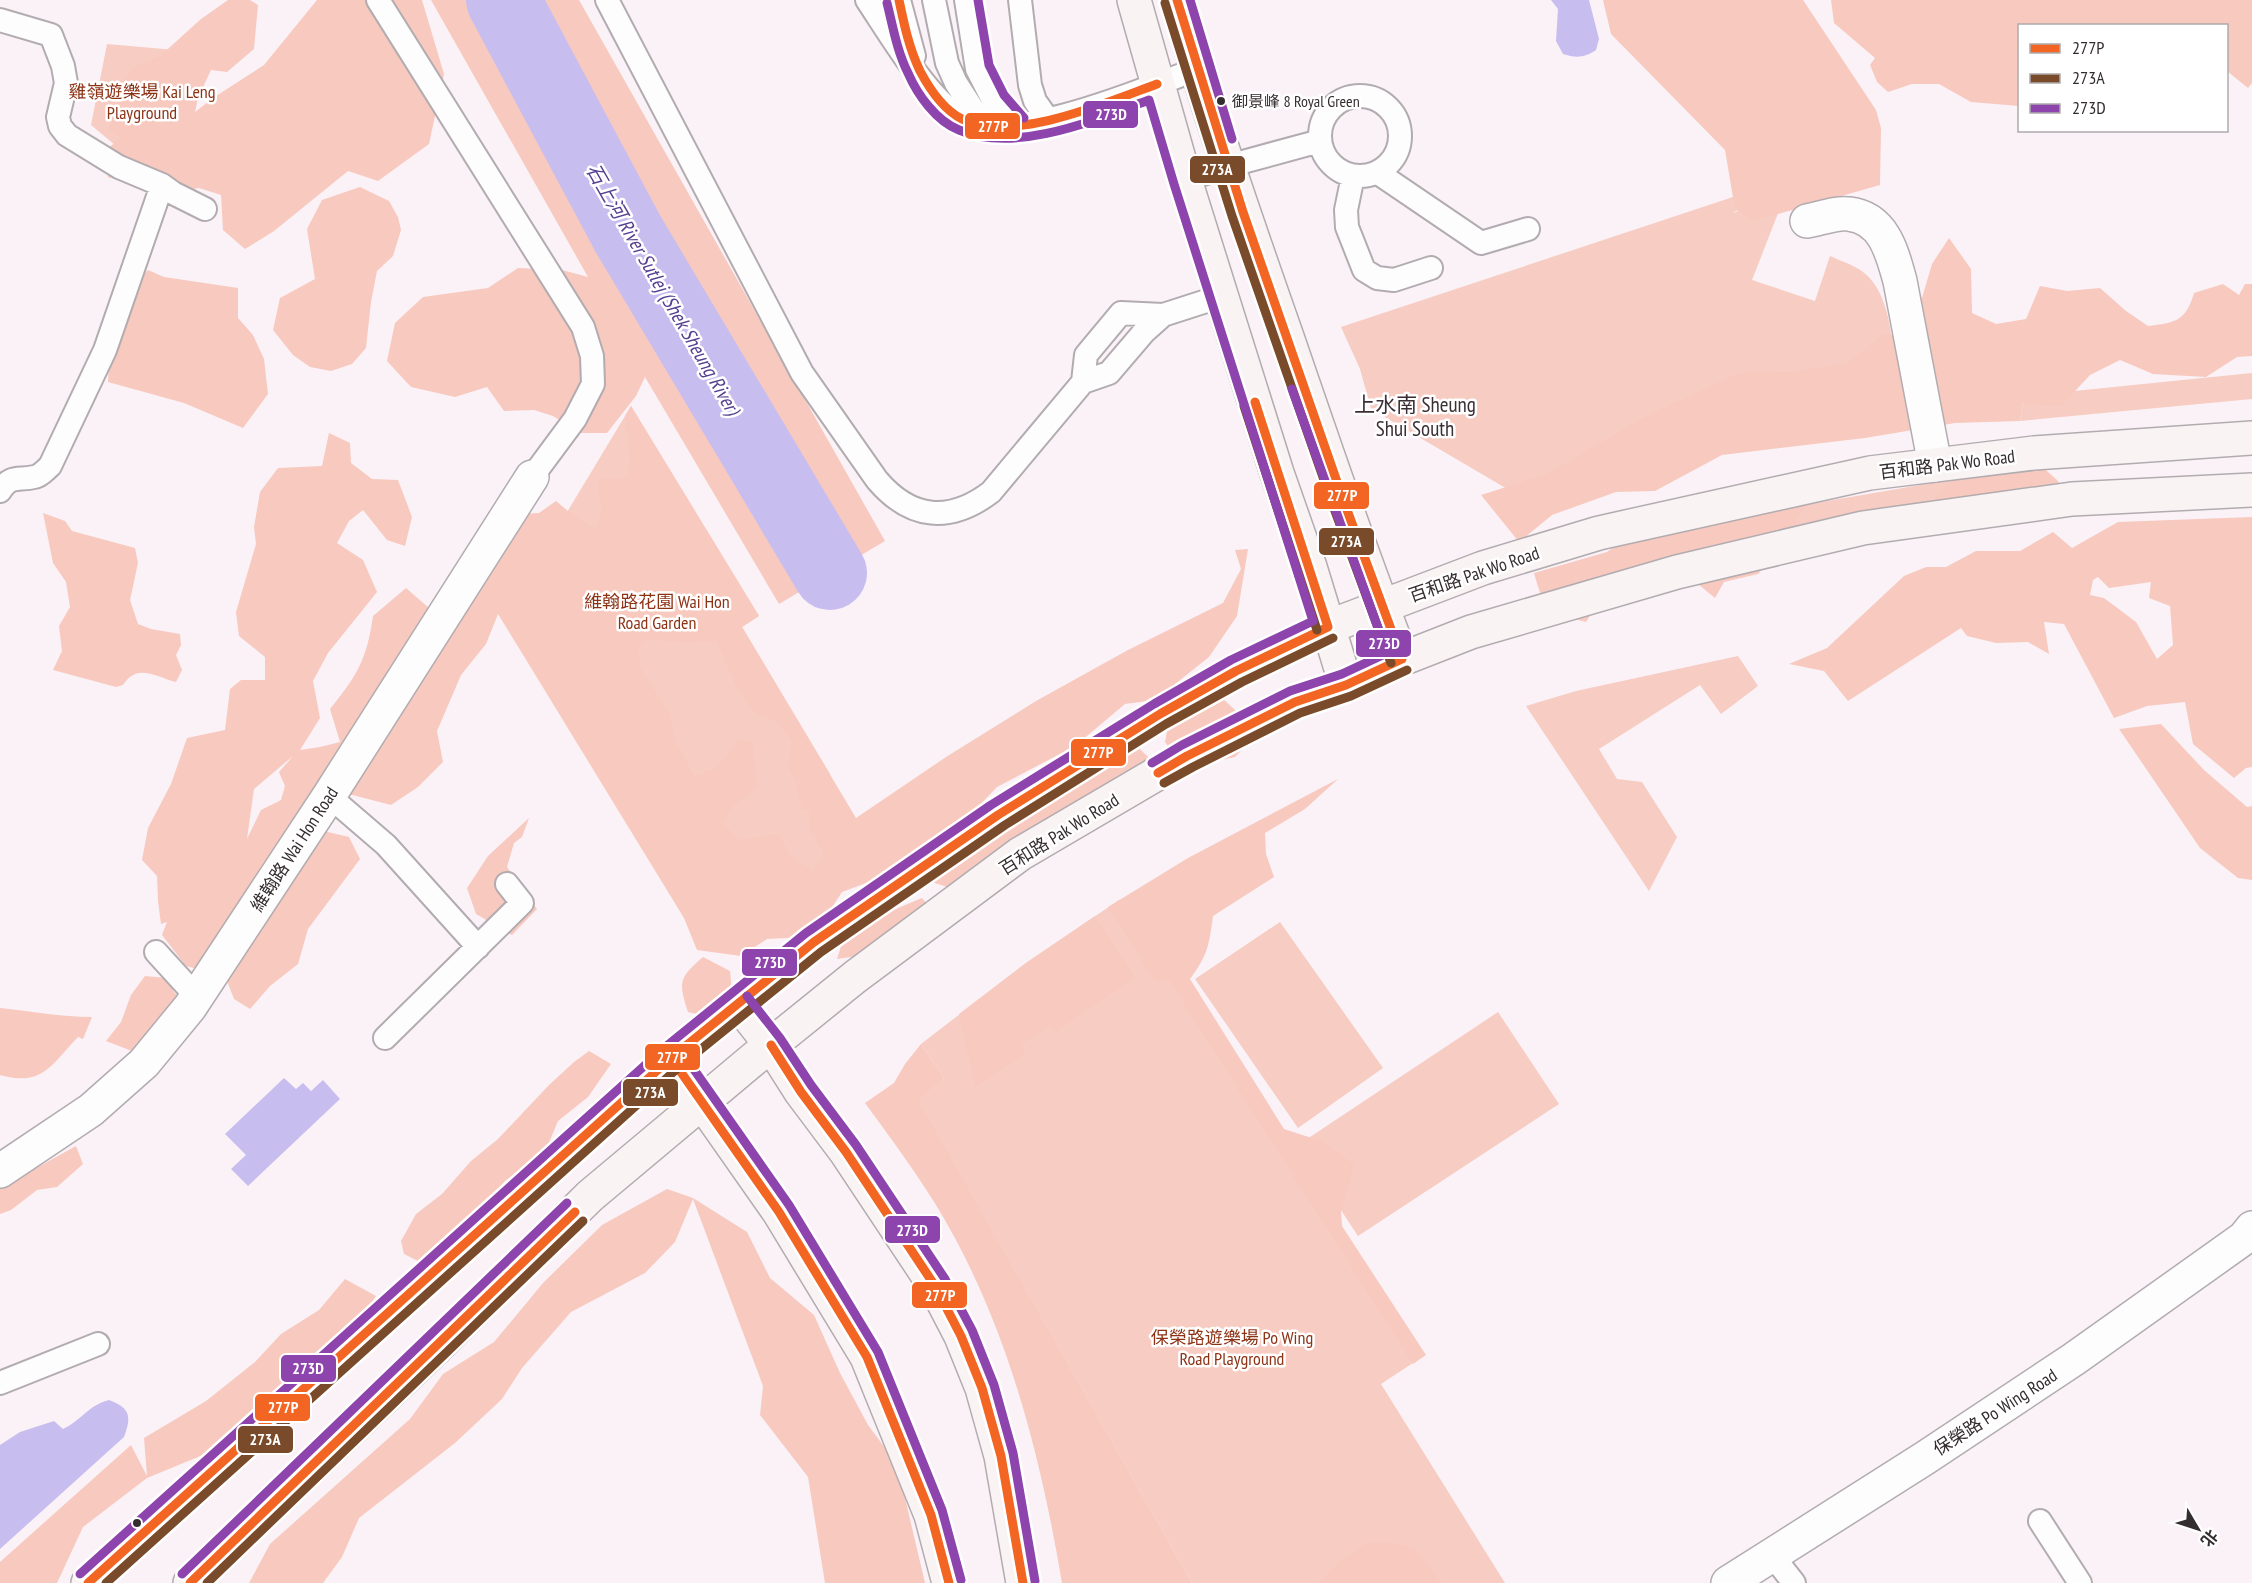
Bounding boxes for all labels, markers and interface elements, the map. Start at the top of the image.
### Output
legend [2018,24,2228,132]
text: 277P [2072,36,2104,59]
text: 273A [2072,66,2105,89]
park label: 雞嶺遊樂場 Kai Leng Playground [68,80,216,124]
place label: 御景峰 8 Royal Green [1232,91,1360,111]
marker: 御景峰 8 Royal Green [1215,95,1227,107]
text: 273D [2072,96,2106,119]
line badge: 273D [1082,100,1139,129]
text: 273D [1095,104,1127,124]
line badge: 277P [964,112,1021,140]
text: 277P [978,116,1009,136]
line badge: 273A [1189,155,1246,184]
water label: 石上河 River Sutlej (Shek Sheung River) [580,159,747,421]
text: 273A [1202,159,1233,179]
district label: 上水南 Sheung Shui South [1354,391,1476,442]
street label: 百和路 Pak Wo Road [1878,444,2016,484]
line badge: 277P [1313,481,1370,510]
text: 277P [1327,485,1358,505]
line badge: 273A [1318,527,1375,556]
text: 273A [1331,531,1362,551]
street label: 百和路 Pak Wo Road [1406,541,1542,607]
park label: 維翰路花園 Wai Hon Road Garden [584,590,730,634]
line badge: 273D [1355,629,1412,658]
text: 273D [1368,633,1400,653]
line badge: 277P [1070,738,1127,767]
text: 277P [1083,742,1114,762]
street label: 維翰路 Wai Hon Road [245,782,343,916]
street label: 百和路 Pak Wo Road [995,788,1123,880]
line badge: 273D [741,948,798,977]
text: 273D [754,952,786,972]
line badge: 277P [644,1043,701,1071]
text: 277P [657,1047,688,1067]
line badge: 273A [622,1078,679,1107]
text: 273A [635,1082,666,1102]
line badge: 273D [884,1215,941,1244]
text: 273D [896,1220,928,1240]
line badge: 277P [911,1281,968,1309]
text: 277P [925,1285,956,1305]
park label: 保榮路遊樂場 Po Wing Road Playground [1151,1326,1313,1370]
line badge: 273D [280,1354,337,1383]
text: 273D [292,1358,324,1378]
street label: 保榮路 Po Wing Road [1929,1363,2061,1461]
line badge: 277P [254,1393,311,1422]
text: 277P [268,1397,299,1417]
line badge: 273A [237,1425,294,1454]
text: 273A [250,1429,281,1449]
north arrow [2168,1499,2228,1559]
unlabelled marker [131,1517,143,1529]
text: 北 [2197,1526,2222,1551]

